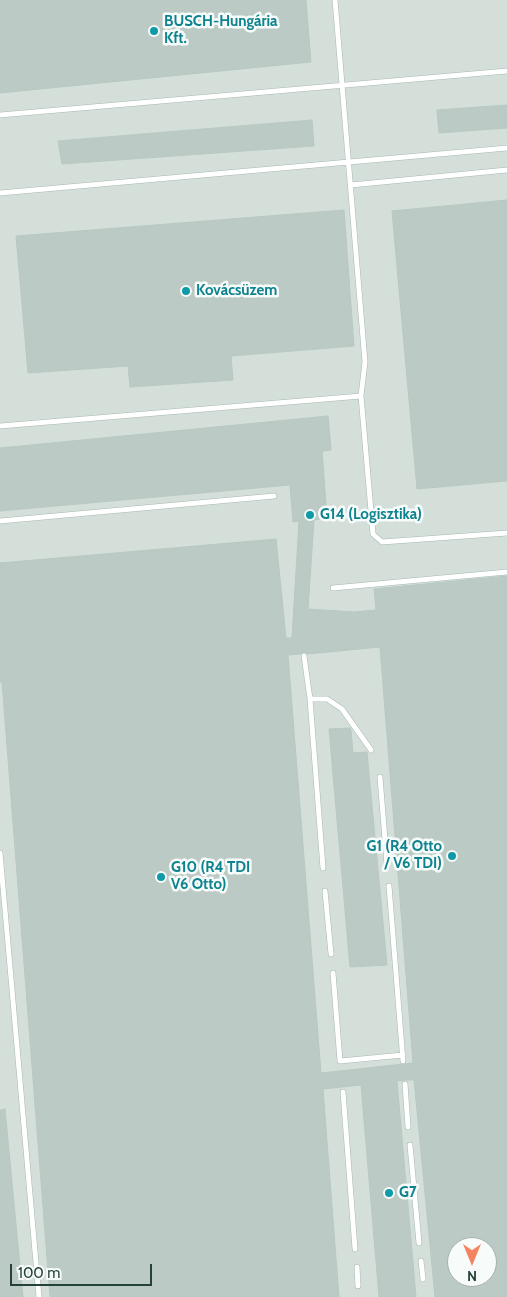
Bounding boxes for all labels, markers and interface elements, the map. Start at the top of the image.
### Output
place label: BUSCH-Hungária Kft. [164,13,278,48]
marker: BUSCH-Hungária Kft. [148,25,160,37]
place label: Kovácsüzem [196,282,277,300]
marker: Kovácsüzem [180,285,192,297]
place label: G14 (Logisztika) [320,506,422,524]
marker: G14 (Logisztika) [304,509,316,521]
place label: G1 (R4 Otto / V6 TDI) [366,838,442,873]
marker: G1 (R4 Otto / V6 TDI) [446,850,458,862]
place label: G10 (R4 TDI V6 Otto) [171,859,250,894]
marker: G10 (R4 TDI V6 Otto) [155,871,167,883]
place label: G7 [399,1184,417,1202]
marker: G7 [383,1187,395,1199]
north arrow [447,1237,497,1287]
scale bar [12,1254,155,1286]
text: 100 m [18,1264,60,1282]
text: N [467,1267,477,1285]

